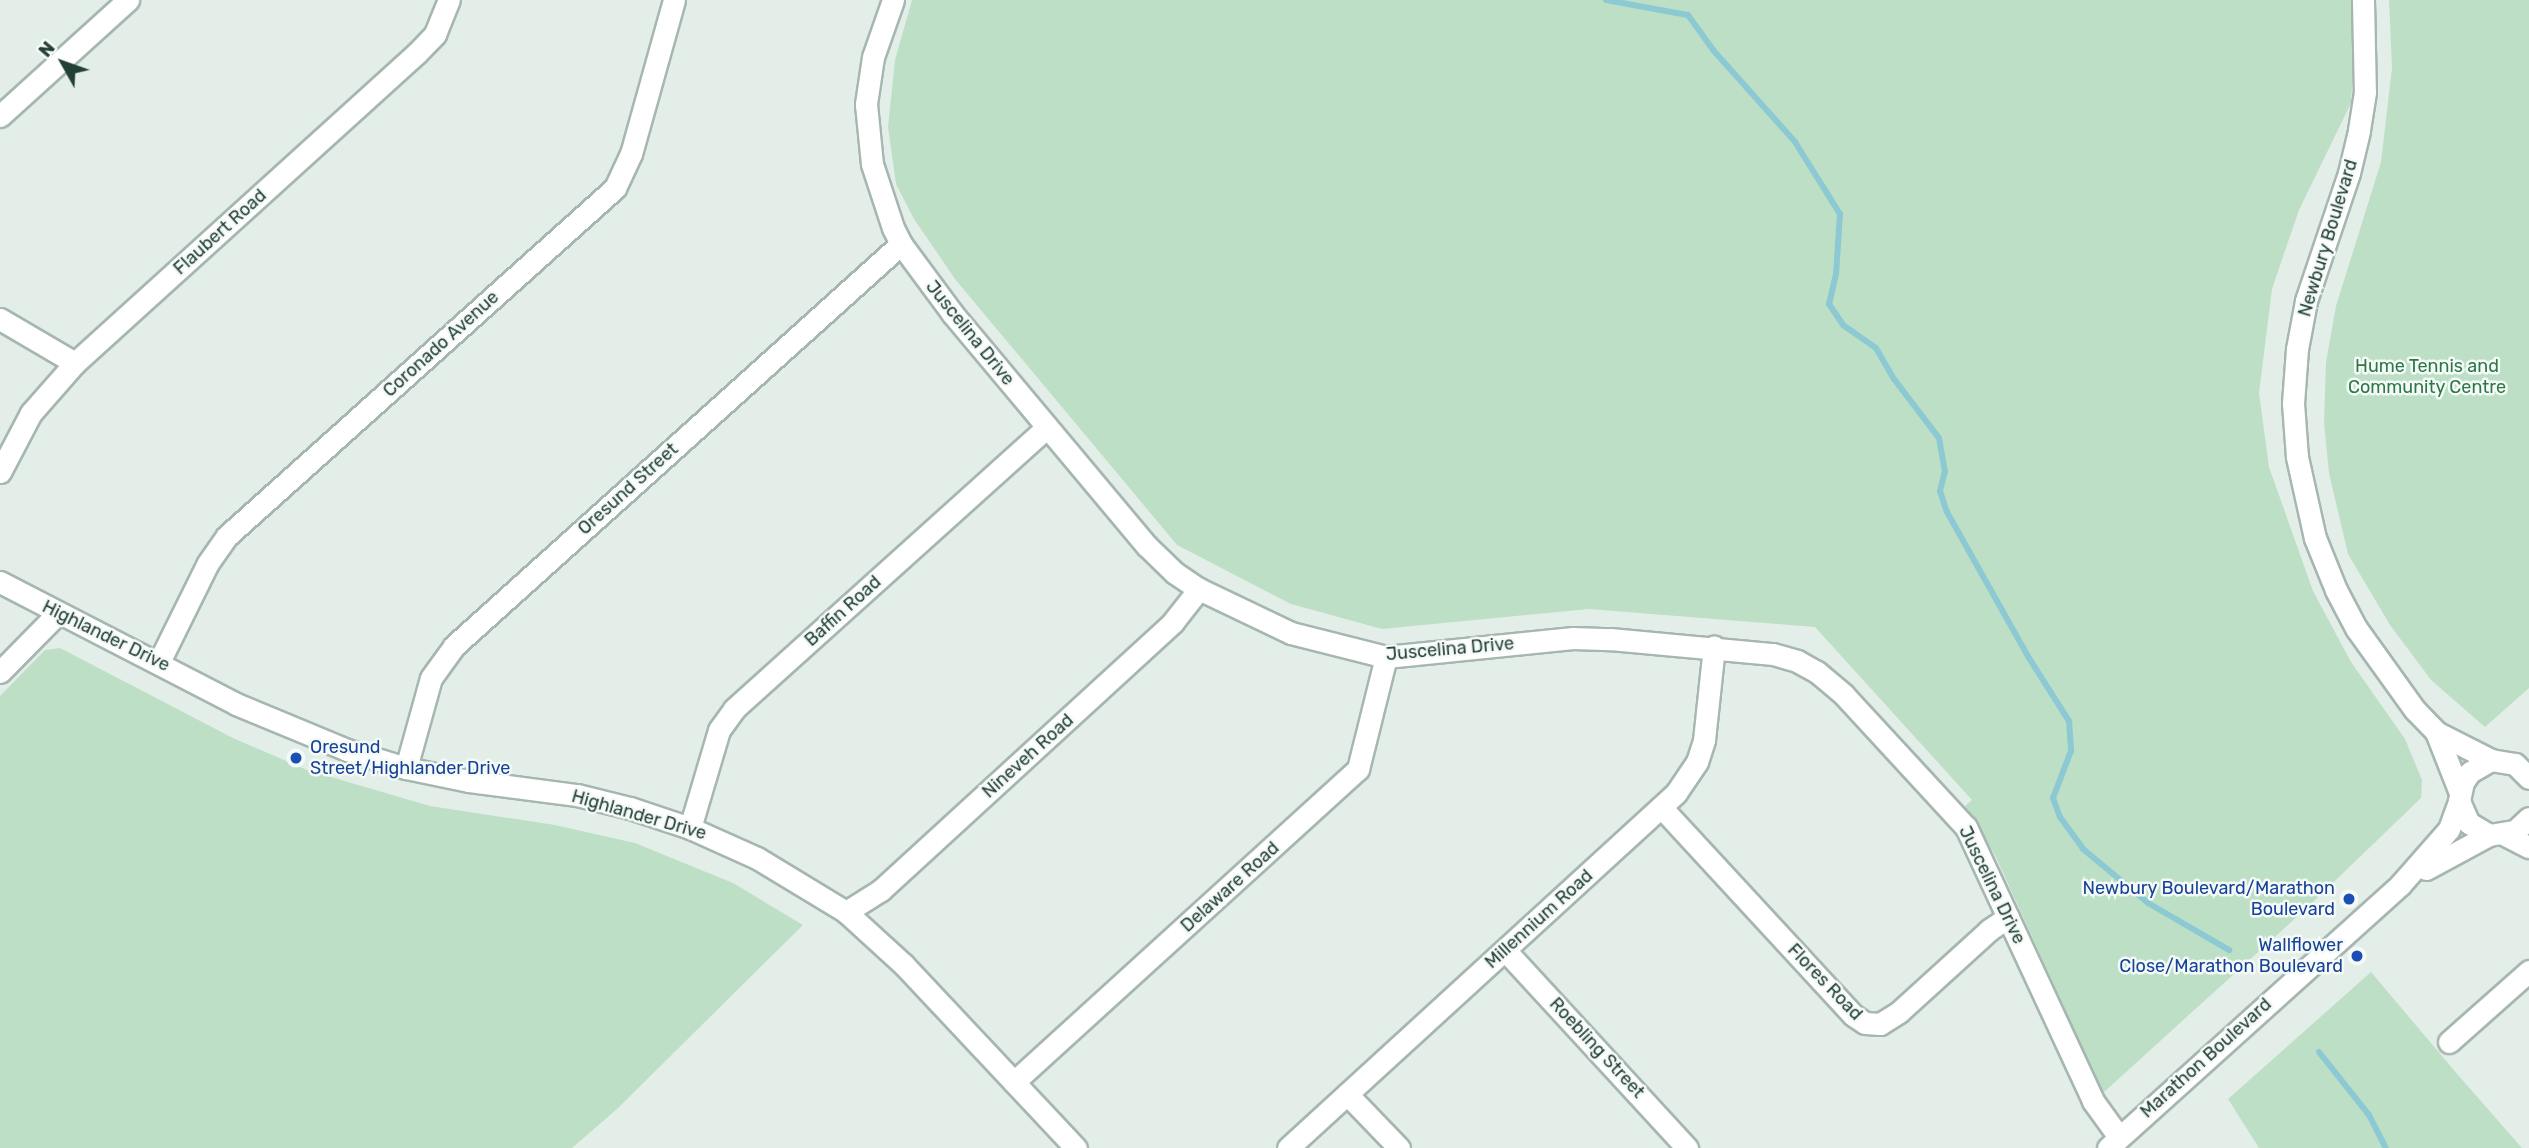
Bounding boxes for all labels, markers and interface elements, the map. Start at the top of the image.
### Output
north arrow [28,28,98,98]
text: N [33,37,60,62]
street label: Newbury Boulevard [2294,157,2362,319]
street label: Flaubert Road [169,185,271,279]
street label: Juscelina Drive [921,276,1019,390]
street label: Coronado Avenue [379,286,503,402]
park label: Hume Tennis and Community Centre [2348,356,2506,398]
street label: Oresund Street [574,438,682,540]
street label: Baffin Road [800,571,886,651]
street label: Highlander Drive [39,596,173,676]
street label: Juscelina Drive [1385,633,1515,665]
street label: Nineveh Road [978,709,1078,803]
place label: Oresund Street/Highlander Drive [310,737,511,780]
marker: Oresund Street/Highlander Drive [288,750,304,766]
street label: Highlander Drive [569,785,709,845]
street label: Juscelina Drive [1954,822,2030,948]
street label: Delaware Road [1176,837,1284,937]
street label: Millennium Road [1481,865,1597,973]
place label: Newbury Boulevard/Marathon Boulevard [2082,878,2335,920]
marker: Newbury Boulevard/Marathon Boulevard [2341,891,2357,907]
place label: Wallflower Close/Marathon Boulevard [2119,935,2343,978]
street label: Flores Road [1783,939,1867,1025]
marker: Wallflower Close/Marathon Boulevard [2349,948,2365,964]
street label: Roebling Street [1545,993,1649,1103]
street label: Marathon Boulevard [2136,994,2276,1122]

